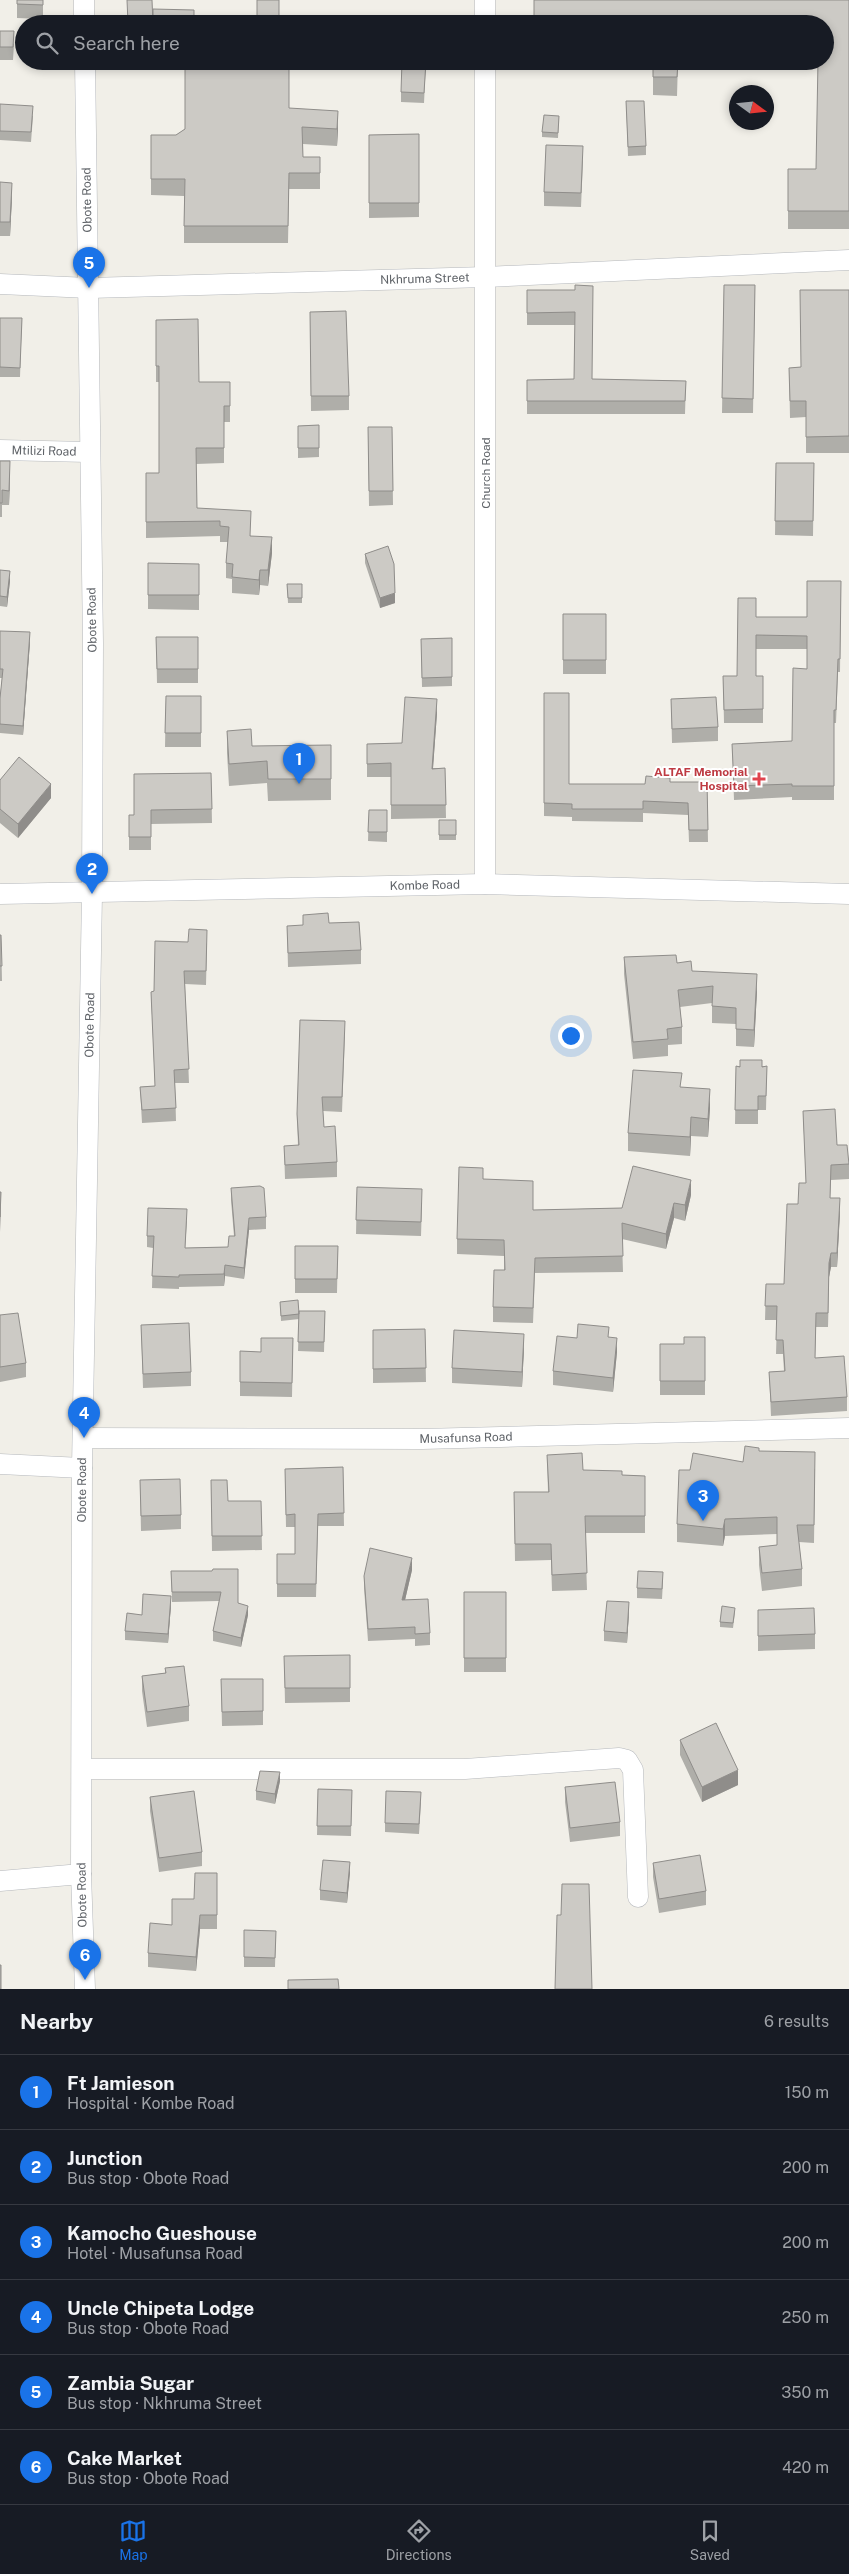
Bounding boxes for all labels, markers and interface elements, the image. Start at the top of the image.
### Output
search box [15,15,834,70]
icon: search [33,29,61,57]
text: Search here [73,32,180,54]
north arrow [729,85,774,130]
street label: Obote Road [79,167,95,233]
pin: 5 [73,247,105,288]
street label: Nkhruma Street [380,270,470,287]
street label: Church Road [479,437,493,509]
street label: Mtilizi Road [11,443,77,459]
street label: Obote Road [84,587,100,653]
pin: 1 [283,743,315,784]
place label: ALTAF Memorial Hospital [654,765,748,793]
marker: ALTAF Memorial Hospital [752,772,766,786]
pin: 2 [76,853,108,894]
street label: Kombe Road [390,878,460,893]
street label: Obote Road [82,992,97,1058]
your location [558,1023,584,1049]
pin: 4 [68,1397,100,1438]
street label: Musafunsa Road [419,1430,513,1446]
street label: Obote Road [75,1457,89,1523]
pin: 3 [687,1480,719,1521]
street label: Obote Road [74,1862,90,1928]
pin: 6 [69,1939,101,1980]
text: Nearby [20,2009,93,2034]
text: 6 results [764,2012,829,2031]
text: Ft Jamieson [67,2072,175,2094]
text: 1 [33,2083,39,2102]
text: 150 m [785,2083,829,2102]
text: Hospital · Kombe Road [67,2094,235,2113]
text: Junction [67,2147,143,2169]
text: 2 [31,2158,41,2177]
text: 200 m [782,2158,829,2177]
text: Bus stop · Obote Road [67,2169,229,2188]
text: Kamocho Gueshouse [67,2222,257,2244]
text: 3 [31,2233,41,2252]
text: 200 m [782,2233,829,2252]
text: Hotel · Musafunsa Road [67,2244,243,2263]
text: Uncle Chipeta Lodge [67,2297,254,2319]
text: 4 [31,2308,41,2327]
text: 250 m [782,2308,829,2327]
text: Bus stop · Obote Road [67,2319,229,2338]
text: Zambia Sugar [67,2372,194,2394]
text: 5 [31,2383,41,2402]
text: 350 m [781,2383,829,2402]
text: Bus stop · Nkhruma Street [67,2394,262,2413]
text: Cake Market [67,2447,182,2469]
text: 6 [31,2458,41,2477]
text: 420 m [782,2458,829,2477]
text: Bus stop · Obote Road [67,2469,229,2488]
tab: Map [119,2517,148,2563]
tab: Directions [386,2517,452,2563]
tab: Saved [690,2517,730,2563]

